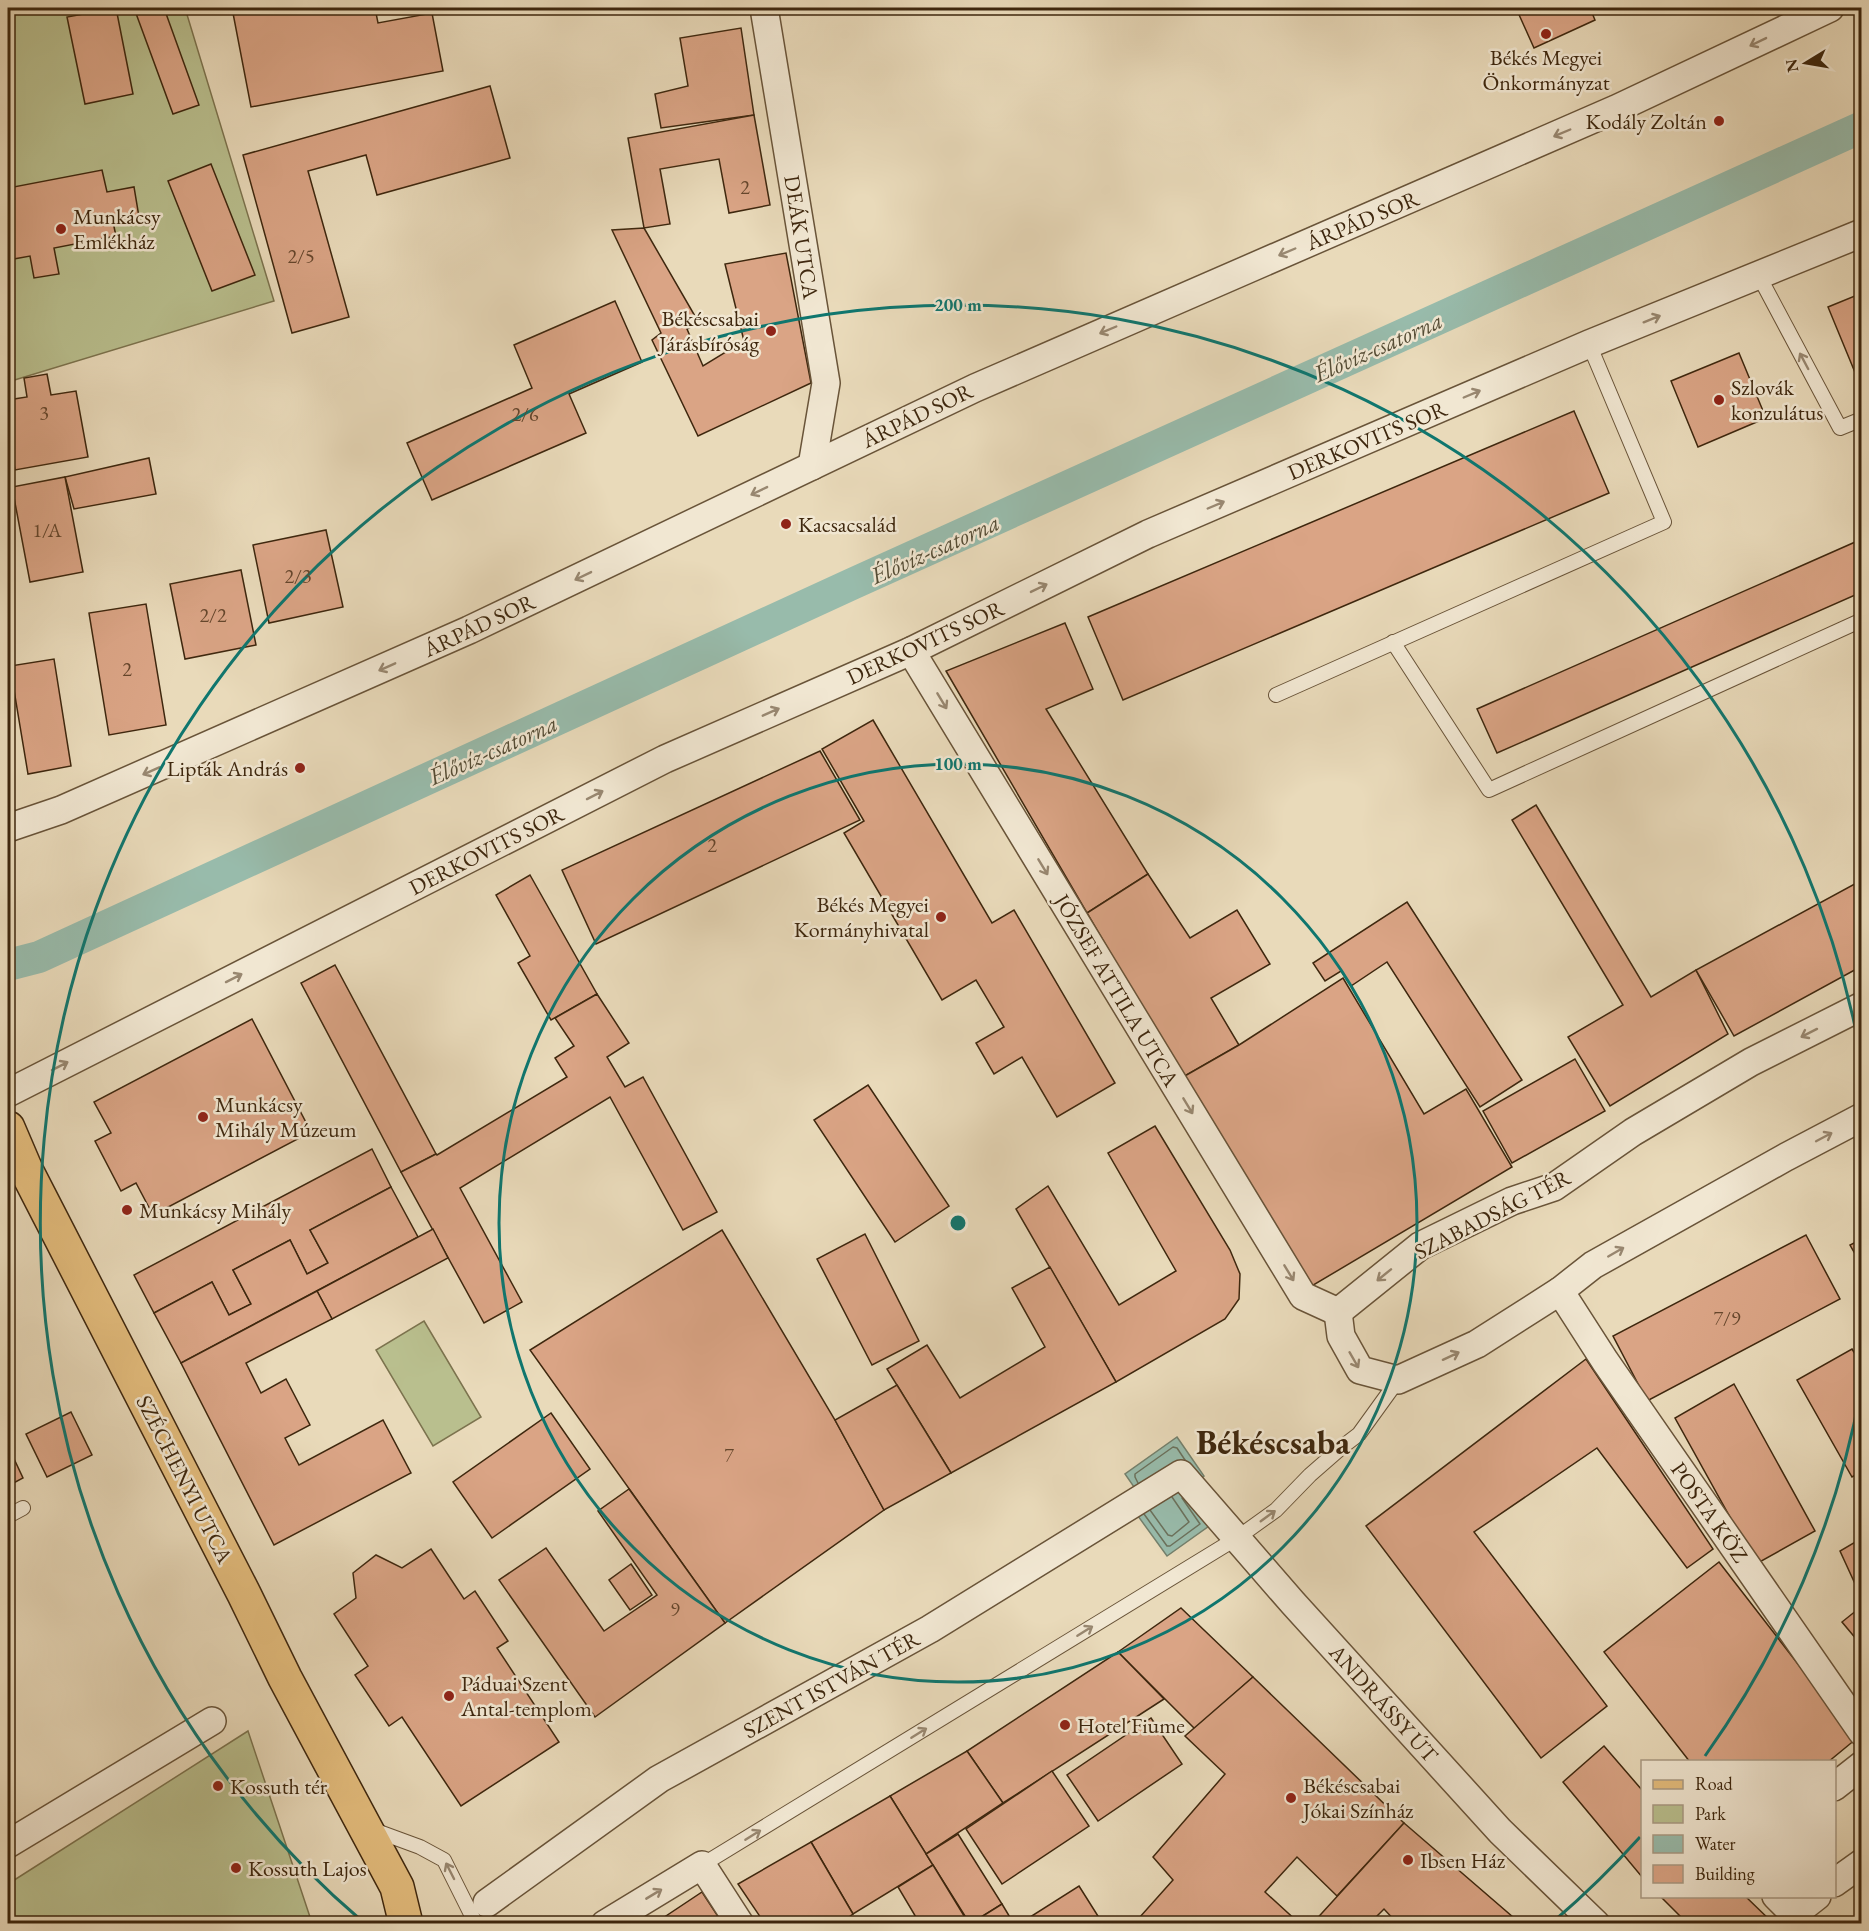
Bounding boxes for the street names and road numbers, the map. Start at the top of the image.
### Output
street label: DEÁK UTCA [777,173,826,302]
street label: ÁRPÁD SOR [1300,184,1423,258]
street label: ÁRPÁD SOR [856,376,978,455]
street label: DERKOVITS SOR [1283,394,1451,487]
street label: ÁRPÁD SOR [418,587,540,664]
street label: DERKOVITS SOR [842,593,1009,692]
street label: DERKOVITS SOR [404,799,569,902]
street label: JÓZSEF ATTILA UTCA [1047,887,1186,1093]
street label: SZABADSÁG TÉR [1409,1162,1575,1266]
street label: SZÉCHENYI UTCA [130,1390,240,1569]
street label: POSTA KÖZ [1664,1456,1755,1568]
street label: SZENT ISTVÁN TÉR [738,1624,925,1745]
street label: ANDRÁSSY ÚT [1322,1637,1445,1769]

